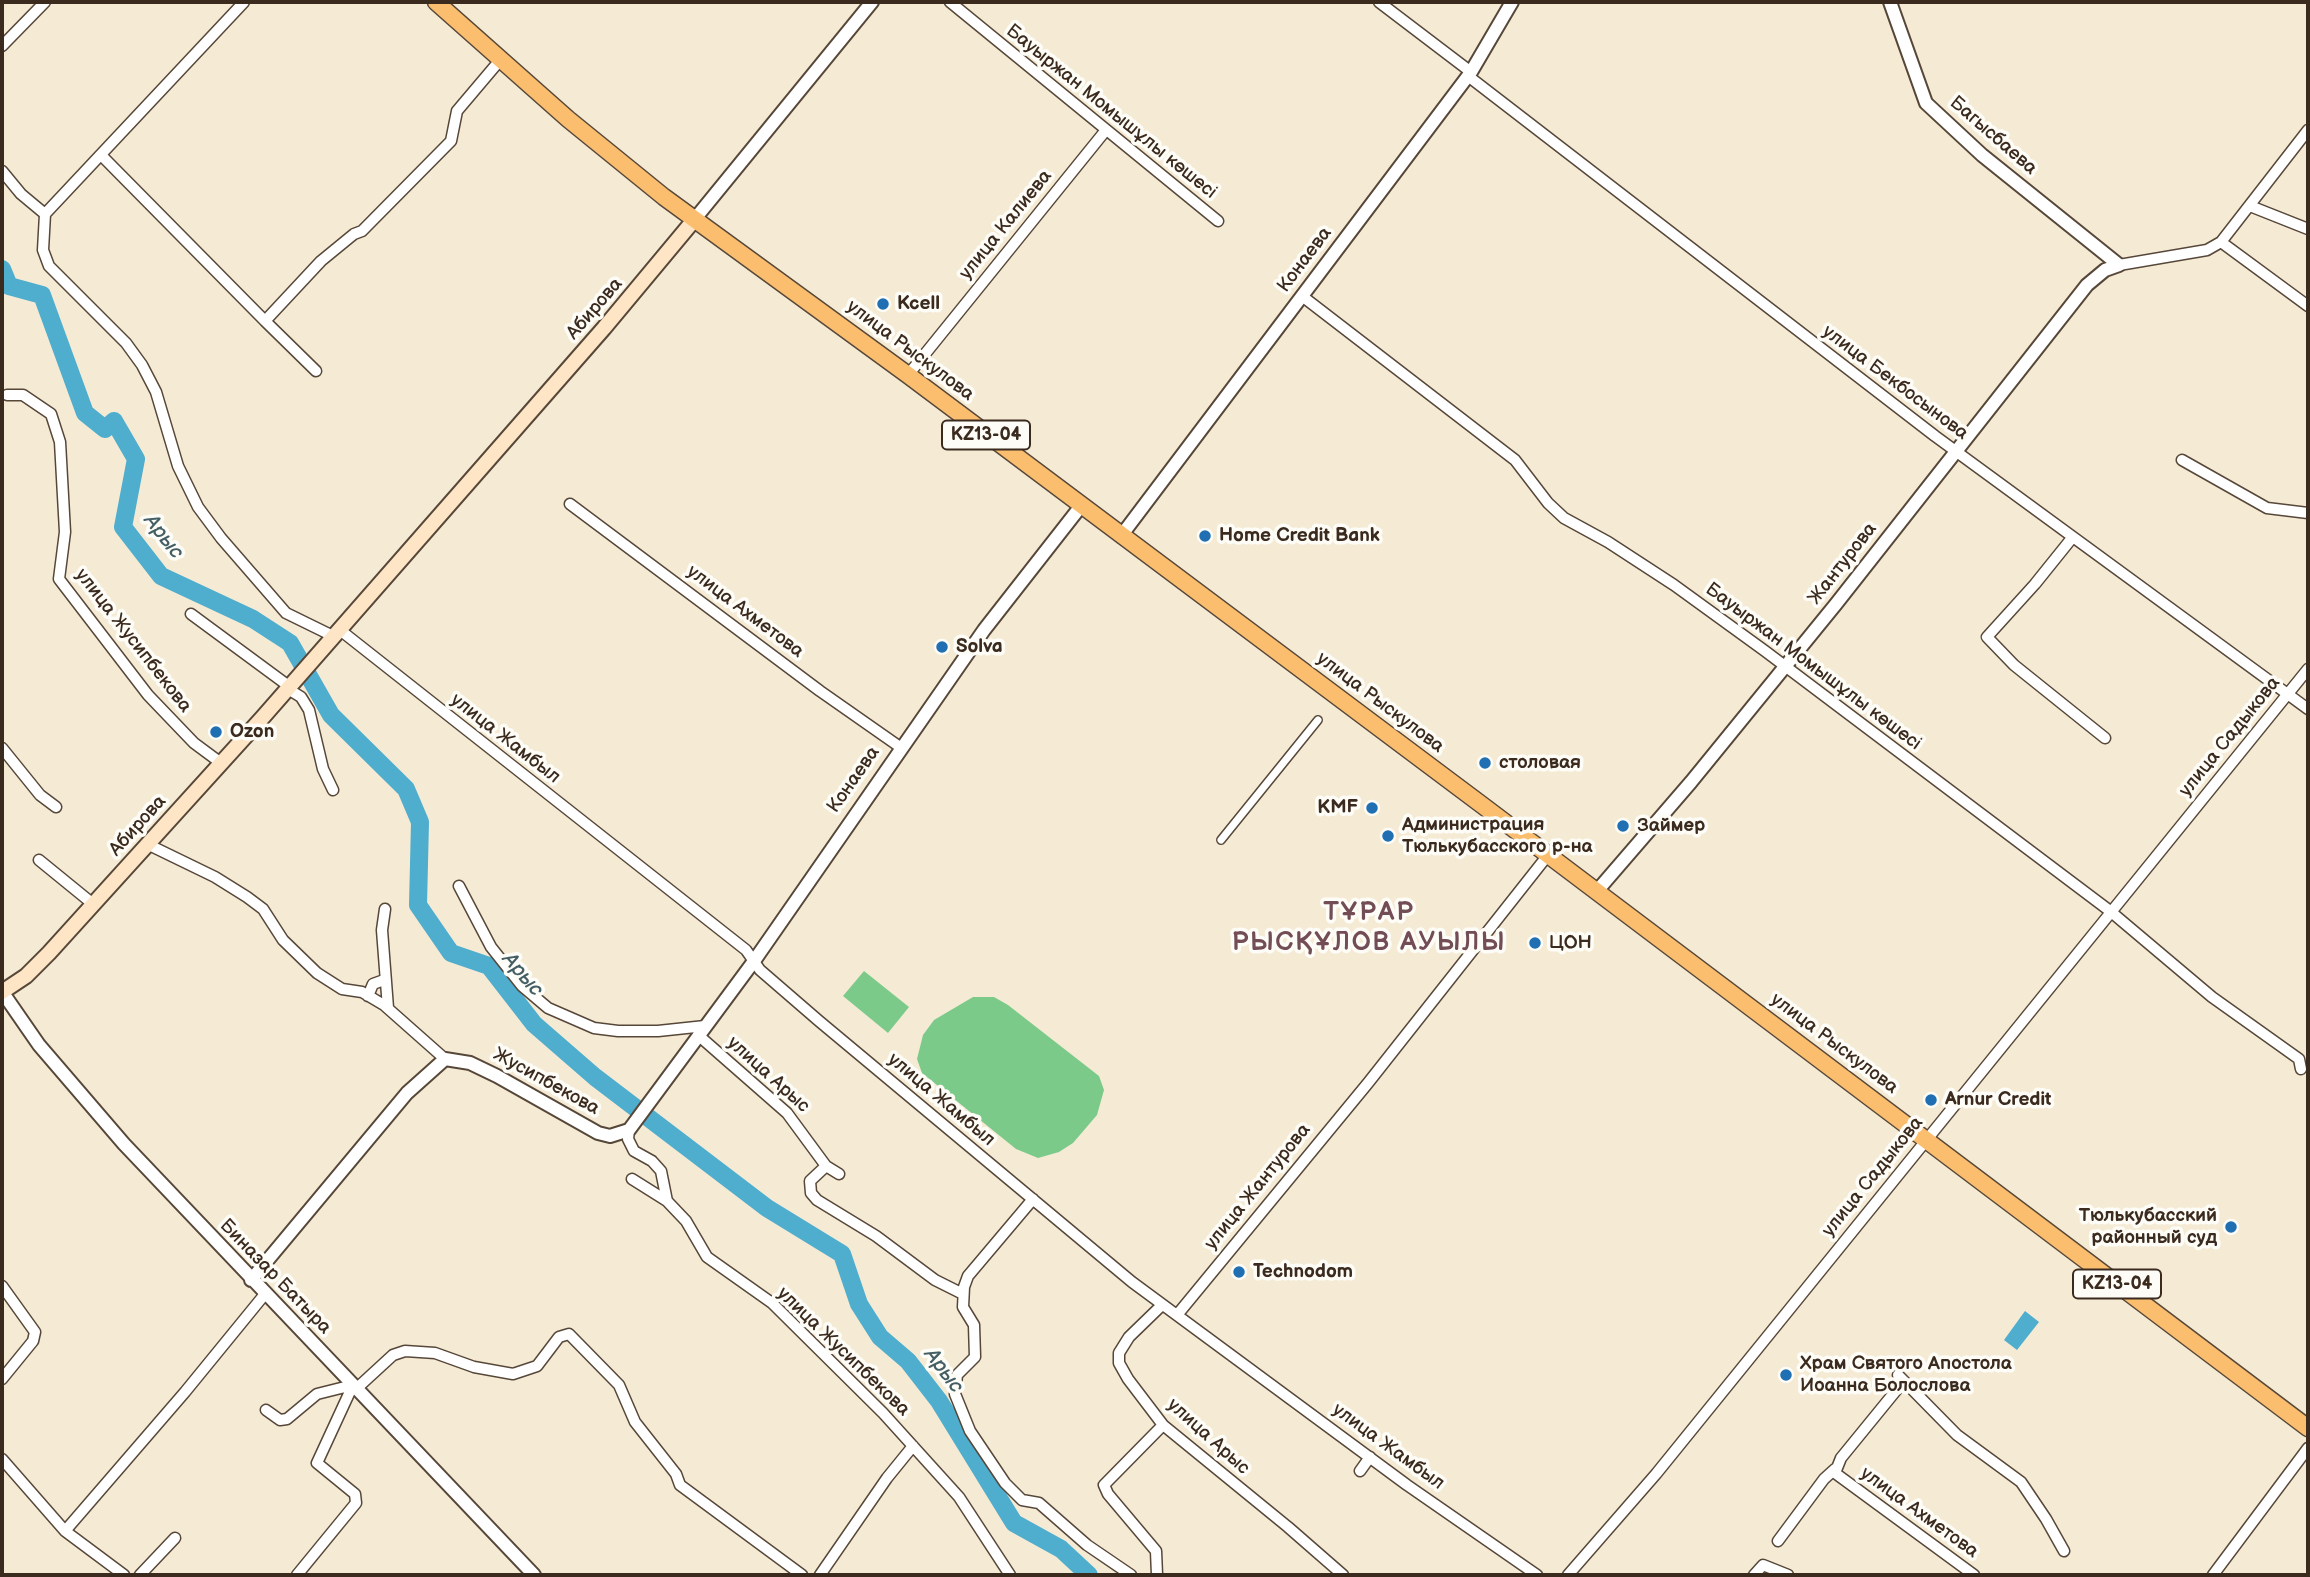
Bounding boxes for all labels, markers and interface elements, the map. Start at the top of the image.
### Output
street label: Бауыржан Момышұлы көшесі [1001,20,1221,204]
street label: Багысбаева [1945,92,2041,180]
street label: улица Калиева [955,166,1057,284]
street label: Конаева [1273,223,1337,297]
street label: Абирова [562,273,628,345]
place label: Kcell [897,293,940,315]
street label: улица Рыскулова [842,296,978,406]
marker: Kcell [875,296,891,312]
street label: улица Бекбосынова [1818,321,1972,445]
road number: KZ13-04 [942,421,1030,450]
water label: Арыс [138,510,188,564]
street label: Жантурова [1804,518,1882,610]
place label: Home Credit Bank [1219,525,1380,547]
marker: Home Credit Bank [1197,528,1213,544]
street label: улица Ахметова [682,561,808,663]
street label: улица Жусипбекова [70,565,196,717]
street label: Бауыржан Момышұлы көшесі [1700,578,1926,756]
place label: Solva [956,636,1003,658]
marker: Solva [934,639,950,655]
street label: улица Рыскулова [1312,648,1448,758]
street label: улица Садыкова [2175,672,2285,802]
street label: улица Жамбыл [446,689,564,789]
place label: Ozon [230,721,274,743]
marker: Ozon [208,724,224,740]
street label: Конаева [823,742,885,818]
place label: столовая [1499,752,1581,774]
marker: столовая [1477,755,1493,771]
street label: Абирова [105,791,171,861]
place label: KMF [1317,797,1358,819]
marker: KMF [1364,800,1380,816]
place label: Администрация Тюлькубасского р-на [1402,814,1593,858]
place label: Займер [1637,815,1705,837]
marker: Займер [1615,818,1631,834]
marker: Администрация Тюлькубасского р-на [1380,828,1396,844]
district label: ТҰРАР РЫСҚҰЛОВ АУЫЛЫ [1233,897,1505,958]
place label: ЦОН [1549,932,1592,954]
marker: ЦОН [1527,935,1543,951]
water label: Арыс [496,948,548,1002]
street label: улица Рыскулова [1766,989,1902,1099]
street label: улица Арыс [722,1032,814,1118]
street label: Жусипбекова [489,1043,603,1121]
street label: улица Жамбыл [883,1049,999,1151]
place label: Arnur Credit [1945,1089,2051,1111]
marker: Arnur Credit [1923,1092,1939,1108]
street label: улица Садыкова [1818,1112,1928,1242]
street label: улица Жантурова [1200,1119,1316,1255]
place label: Тюлькубасский районный суд [2079,1205,2217,1249]
street label: Биназар Батыра [214,1215,336,1339]
marker: Тюлькубасский районный суд [2223,1219,2239,1235]
place label: Technodom [1253,1261,1353,1283]
marker: Technodom [1231,1264,1247,1280]
road number: KZ13-04 [2073,1269,2161,1298]
street label: улица Жусипбекова [772,1283,914,1421]
water label: Арыс [918,1343,968,1399]
place label: Храм Святого Апостола Иоанна Болослова [1800,1353,2012,1397]
marker: Храм Святого Апостола Иоанна Болослова [1778,1367,1794,1383]
street label: улица Арыс [1162,1394,1254,1480]
street label: улица Жамбыл [1328,1399,1448,1495]
street label: улица Ахметова [1855,1463,1983,1563]

